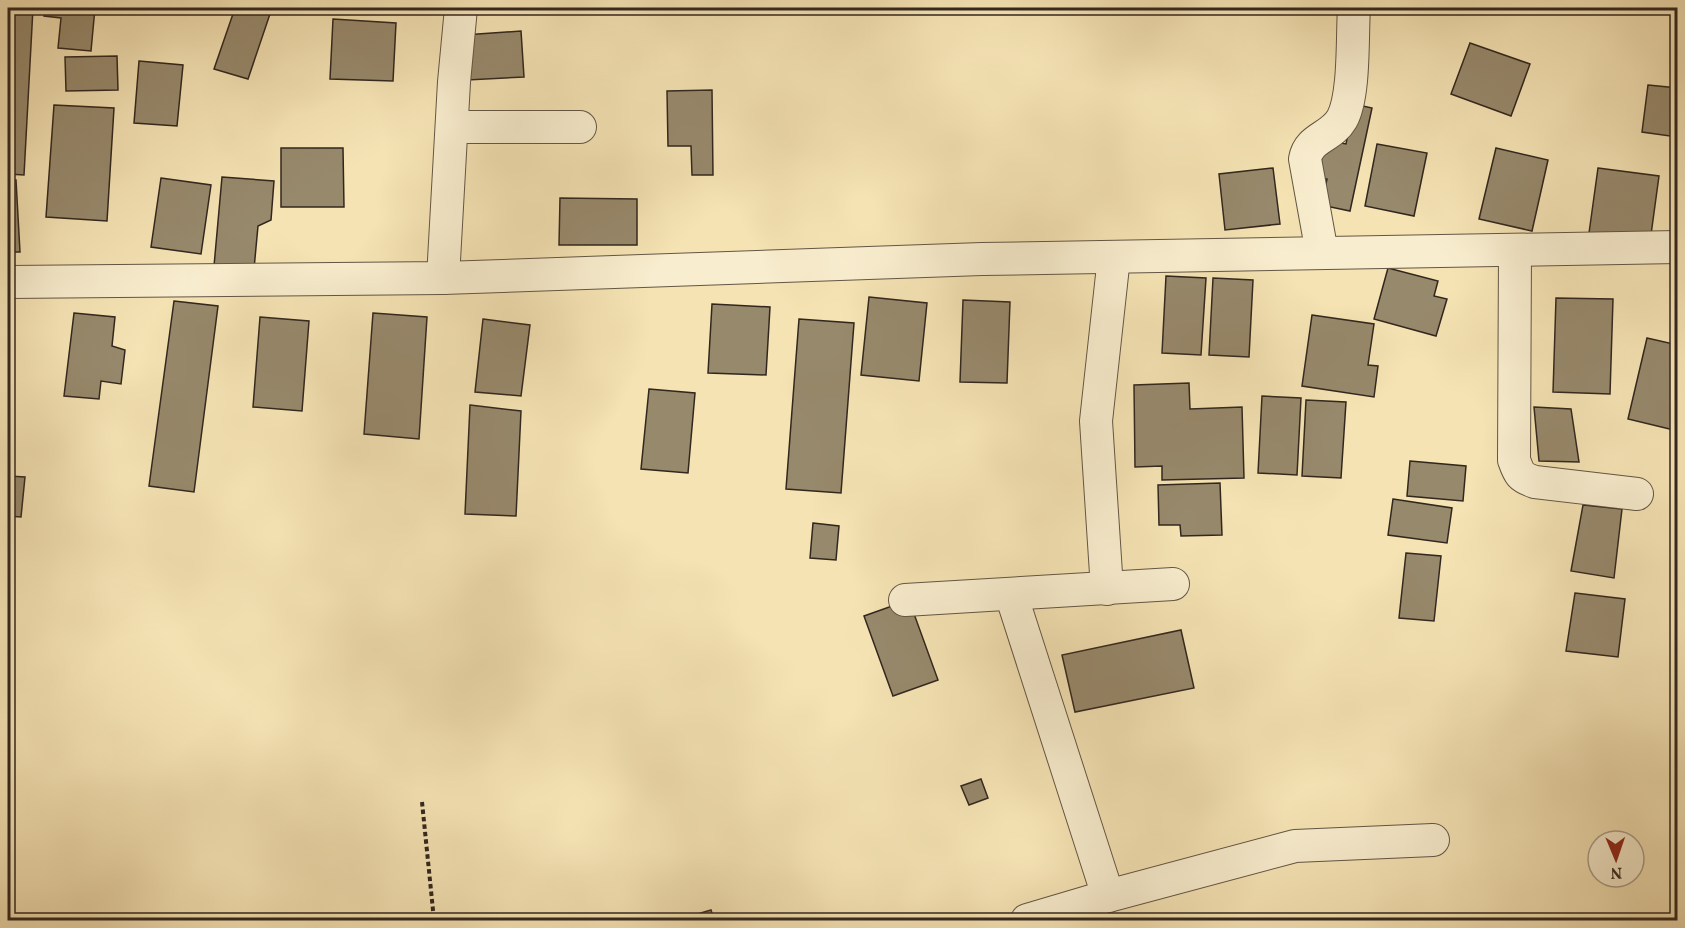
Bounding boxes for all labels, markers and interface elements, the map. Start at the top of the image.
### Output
north arrow [1586,829,1646,889]
text: N [1610,861,1623,883]

